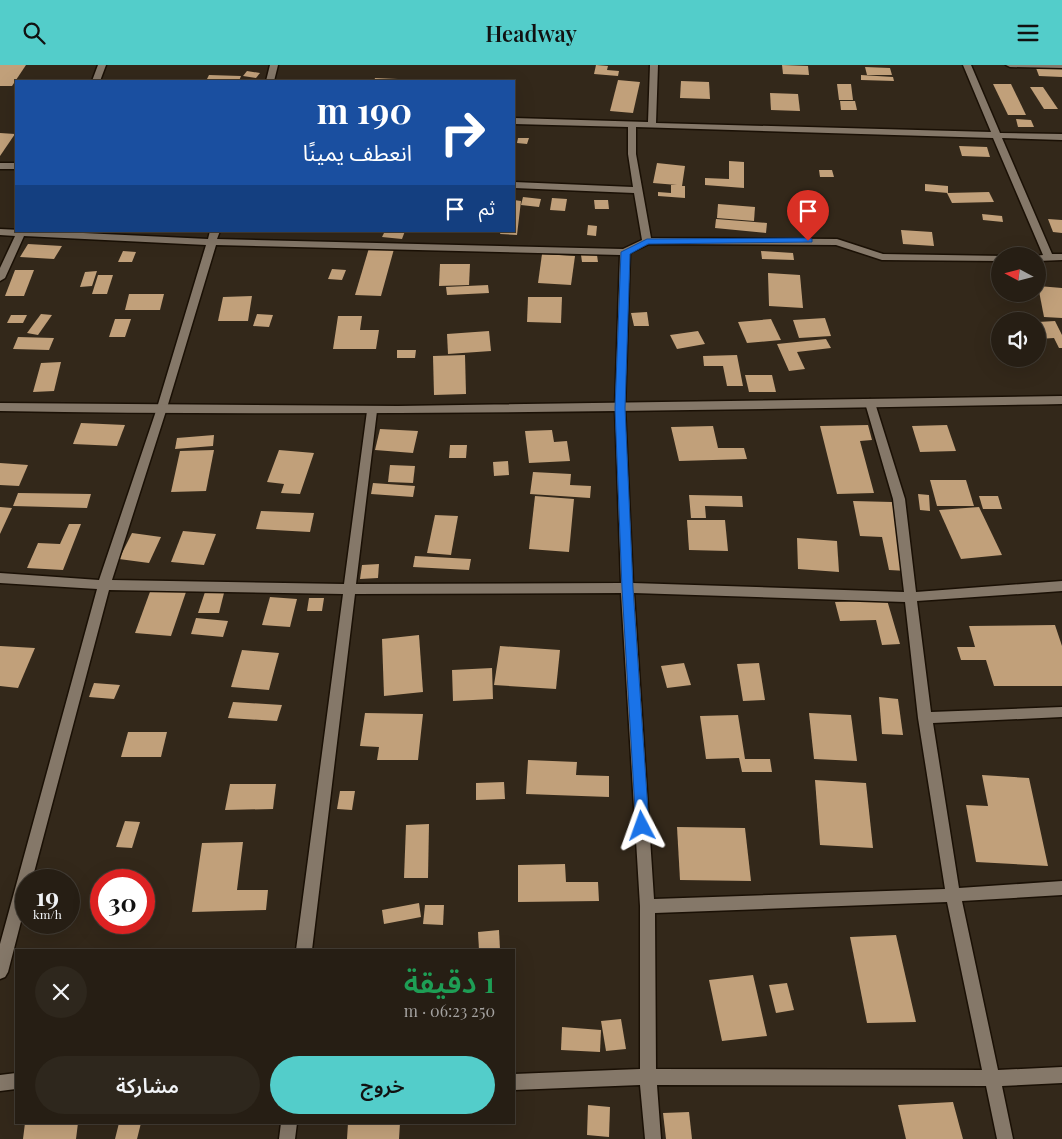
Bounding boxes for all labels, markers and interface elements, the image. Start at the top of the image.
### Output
text: Headway [485,18,577,48]
icon: search [20,19,48,47]
icon: menu [1014,19,1042,47]
text: 190 m [317,86,412,133]
icon: right [430,100,495,165]
text: انعطف يمينًا [303,137,412,167]
pin [787,190,829,241]
text: ثم [479,194,495,220]
icon: arrive [441,195,469,223]
icon: arrive [794,197,822,225]
north arrow [991,247,1046,303]
map controls [991,247,1046,367]
button: sound [991,312,1046,367]
position arrow [615,799,667,851]
speed limit sign: 30 [90,869,155,934]
text: 19 [36,879,59,912]
text: km/h [33,906,62,922]
text: 1 دقيقة [404,961,495,1001]
button: close [35,966,87,1018]
text: 250 m · 06:23 [404,1000,495,1021]
button: مشاركة [35,1056,260,1114]
button: خروج [270,1056,495,1114]

